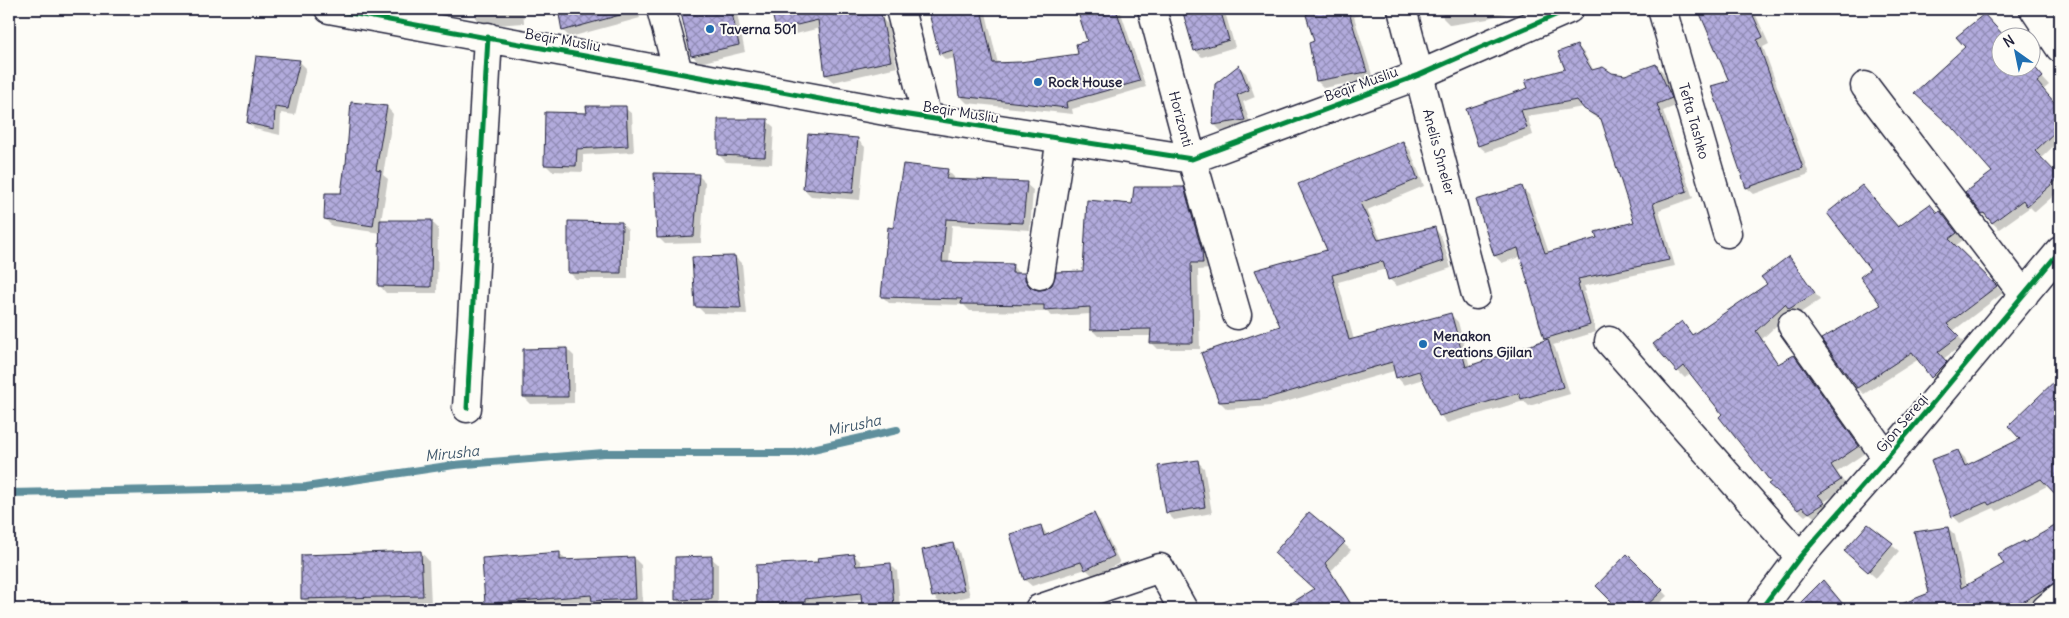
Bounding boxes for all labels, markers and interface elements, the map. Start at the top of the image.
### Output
place label: Taverna 501 [720,20,797,38]
marker: Taverna 501 [704,23,716,35]
street label: Beqir Musliu [524,24,602,56]
north arrow [1992,28,2042,78]
text: N [2000,31,2018,51]
street label: Beqir Musliu [1322,62,1400,106]
place label: Rock House [1048,73,1123,91]
marker: Rock House [1032,76,1044,88]
street label: Tefta Tashko [1675,81,1713,161]
street label: Horizonti [1165,89,1197,149]
street label: Beqir Musliu [922,97,1000,127]
street label: Anelis Shneler [1419,107,1459,197]
place label: Menakon Creations Gjilan [1433,327,1532,361]
marker: Menakon Creations Gjilan [1417,338,1429,350]
street label: Gjon Sereqi [1872,390,1932,456]
water label: Mirusha [825,410,884,440]
water label: Mirusha [424,441,481,465]

